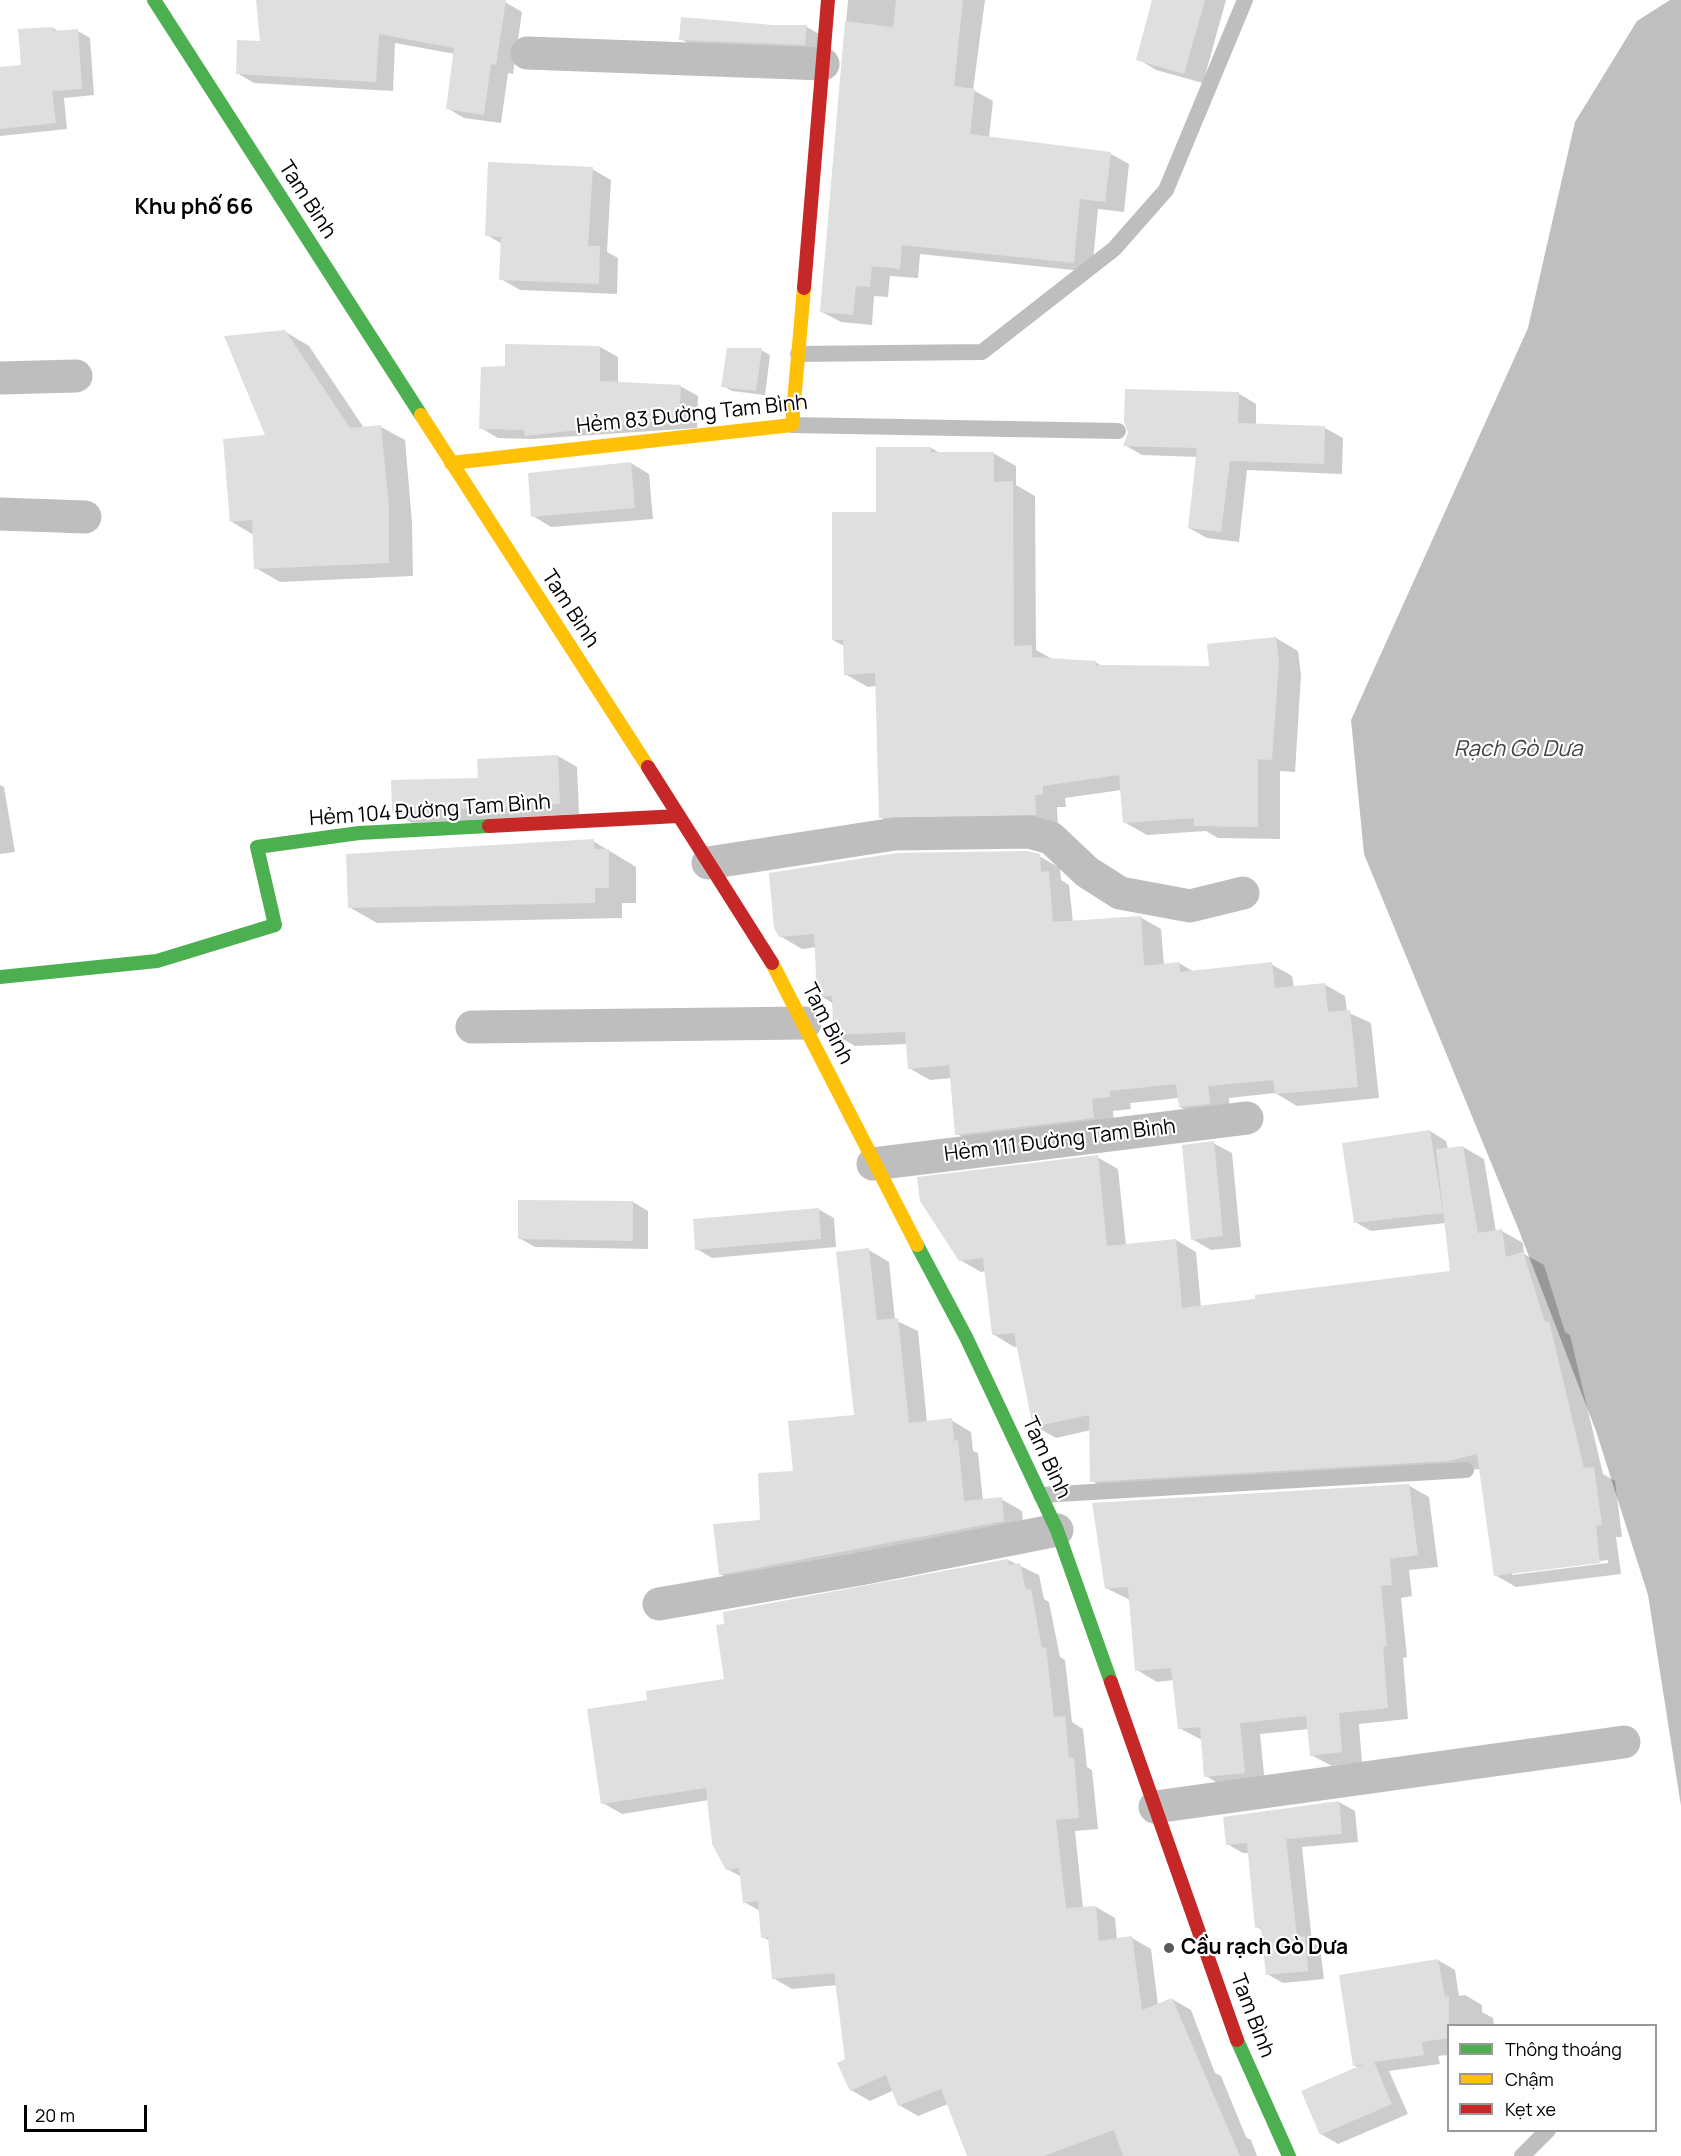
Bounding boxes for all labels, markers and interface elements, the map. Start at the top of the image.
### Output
street label: Tam Bình [273,156,341,244]
district label: Khu phố 66 [135,195,253,221]
street label: Hẻm 83 Đường Tam Bình [575,390,809,440]
street label: Tam Bình [536,565,604,653]
water label: Rạch Gò Dưa [1454,737,1582,763]
street label: Hẻm 104 Đường Tam Bình [308,790,552,832]
street label: Tam Bình [796,979,858,1069]
street label: Hẻm 111 Đường Tam Bình [943,1114,1177,1168]
street label: Tam Bình [1016,1413,1076,1503]
place label: Cầu rạch Gò Dưa [1181,1935,1348,1961]
marker: Cầu rạch Gò Dưa [1162,1941,1176,1955]
street label: Tam Bình [1225,1971,1279,2061]
legend [1447,2024,1657,2132]
text: Thông thoáng [1505,2037,1622,2061]
text: Chậm [1505,2067,1554,2091]
scale bar [27,2093,150,2131]
text: Kẹt xe [1505,2097,1556,2121]
text: 20 m [35,2103,75,2127]

